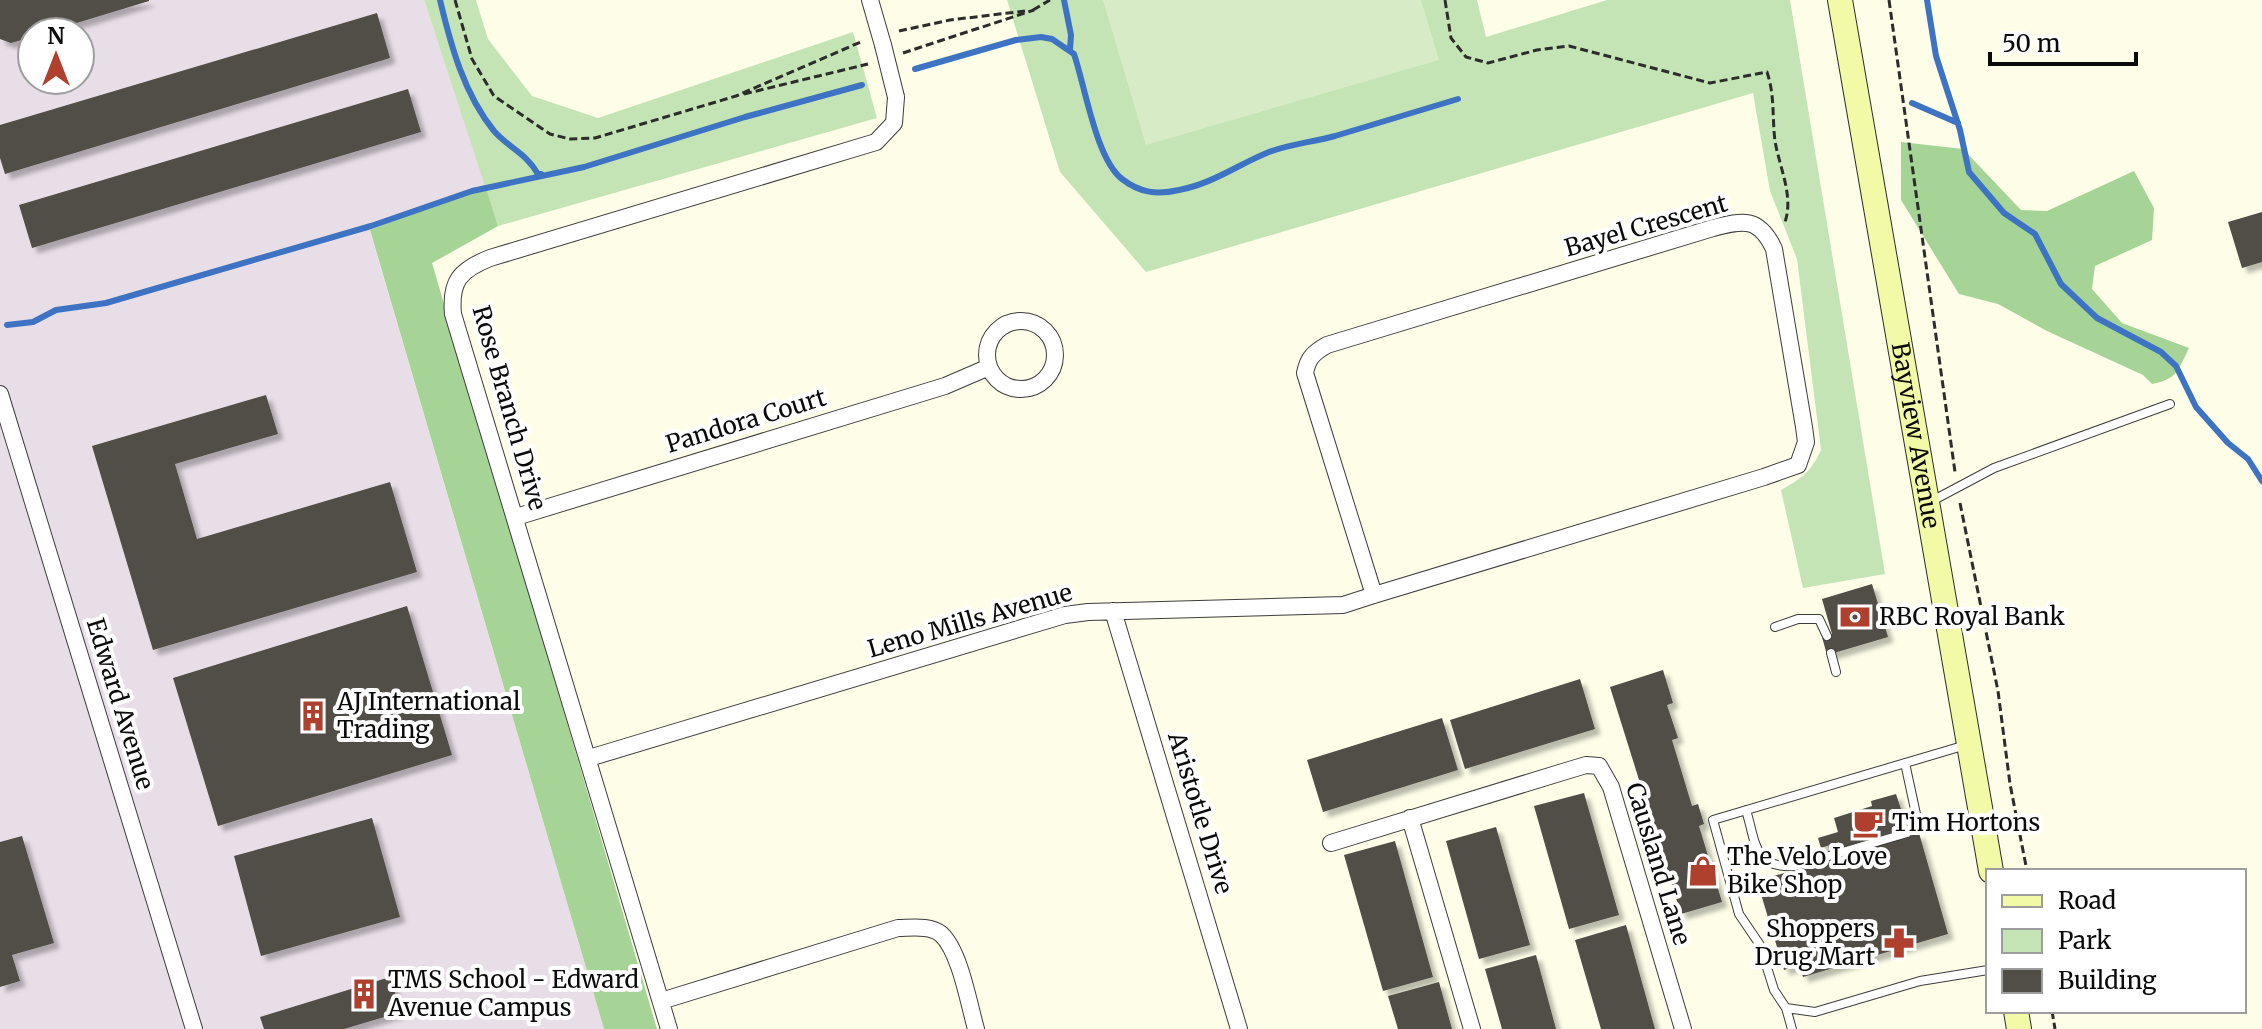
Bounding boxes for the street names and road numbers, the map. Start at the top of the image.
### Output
street label: Bayel Crescent [1561,187,1731,264]
street label: Rose Branch Drive [465,302,554,514]
street label: Bayview Avenue [1885,340,1947,531]
street label: Pandora Court [662,381,830,460]
street label: Leno Mills Avenue [864,577,1076,665]
street label: Edward Avenue [80,615,161,793]
street label: Aristotle Drive [1161,727,1240,898]
street label: Causland Lane [1619,779,1698,949]

